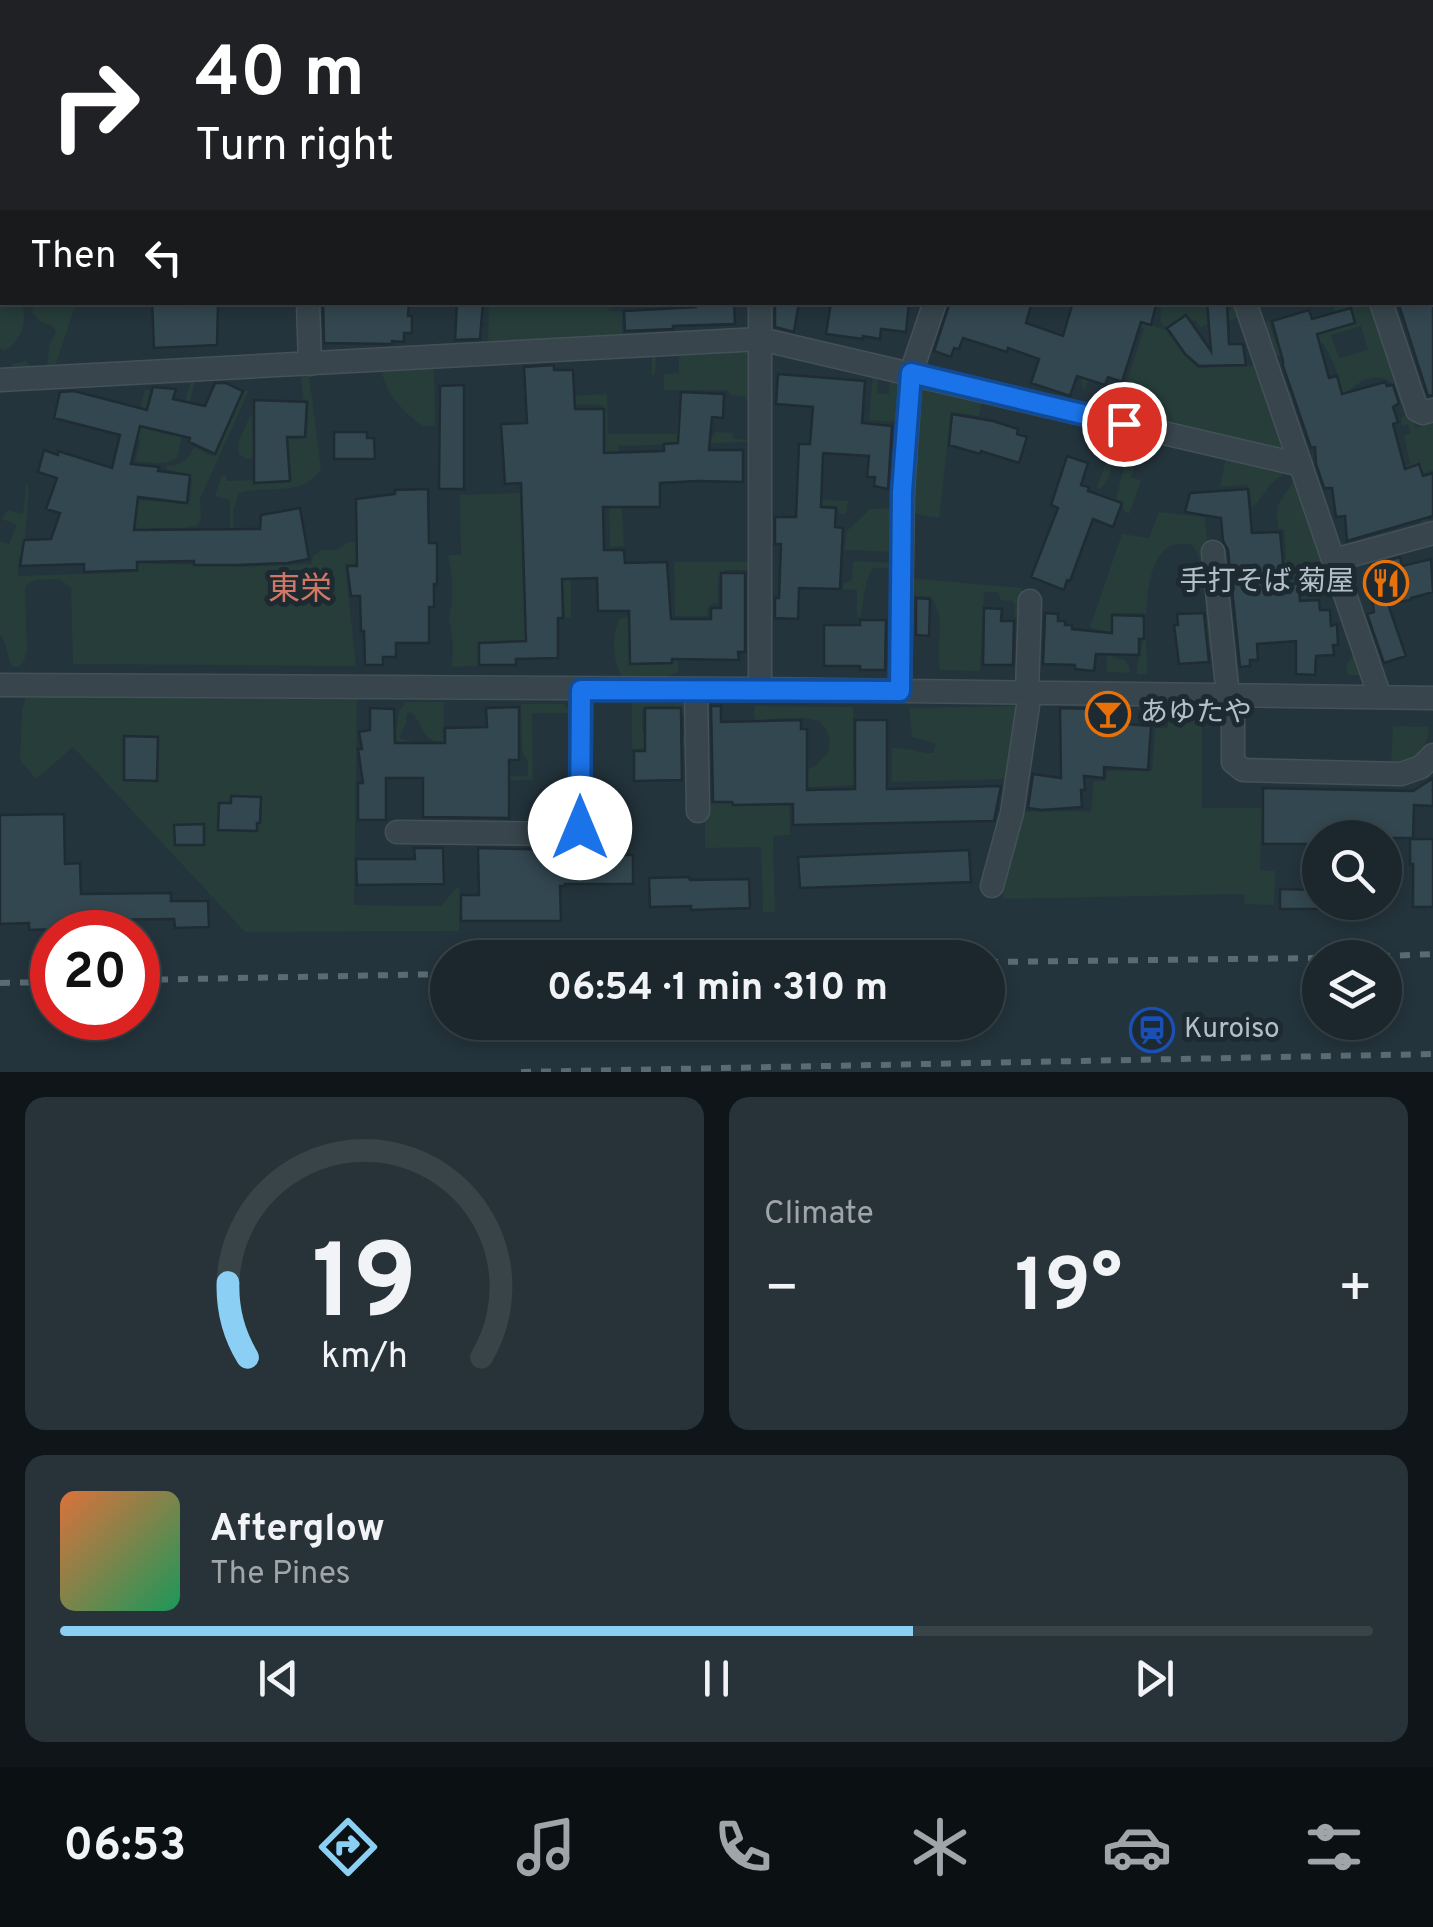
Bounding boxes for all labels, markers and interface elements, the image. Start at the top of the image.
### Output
text: 40 m [195,32,365,121]
icon: right [30,40,160,170]
text: Turn right [195,119,394,176]
icon: left [136,230,191,285]
text: Then [30,233,116,282]
pin [1082,382,1167,467]
icon: arrive [1097,397,1152,452]
restaurant icon: 手打そば 菊屋 [1363,560,1409,606]
place label: 手打そば 菊屋 [1179,565,1354,601]
district label: 東栄 [268,571,332,611]
bar icon: あゆたや [1085,691,1131,737]
place label: あゆたや [1140,696,1252,732]
position arrow [528,776,632,880]
map controls [1302,820,1402,1040]
button: search [1302,820,1402,920]
speed limit sign: 20 [30,910,160,1040]
button: layers [1302,940,1402,1040]
text: 06:54 · 1 min · 310 m [547,965,888,1014]
station icon: Kuroiso [1129,1007,1175,1053]
place label: Kuroiso [1184,1012,1280,1048]
text: Climate [764,1195,874,1235]
text: 19 [312,1223,417,1355]
text: 19° [1015,1243,1122,1338]
text: − [764,1256,799,1326]
text: + [1338,1256,1373,1326]
text: km/h [321,1335,408,1381]
text: Afterglow [210,1506,385,1555]
text: The Pines [210,1555,351,1595]
icon: previous [251,1651,306,1706]
icon: pause [689,1651,744,1706]
icon: next [1127,1651,1182,1706]
icon: directions [313,1812,383,1882]
icon: music [511,1812,581,1882]
icon: phone [708,1812,778,1882]
icon: climate [905,1812,975,1882]
icon: car [1102,1812,1172,1882]
icon: filters [1299,1812,1369,1882]
text: 06:53 [64,1819,186,1876]

